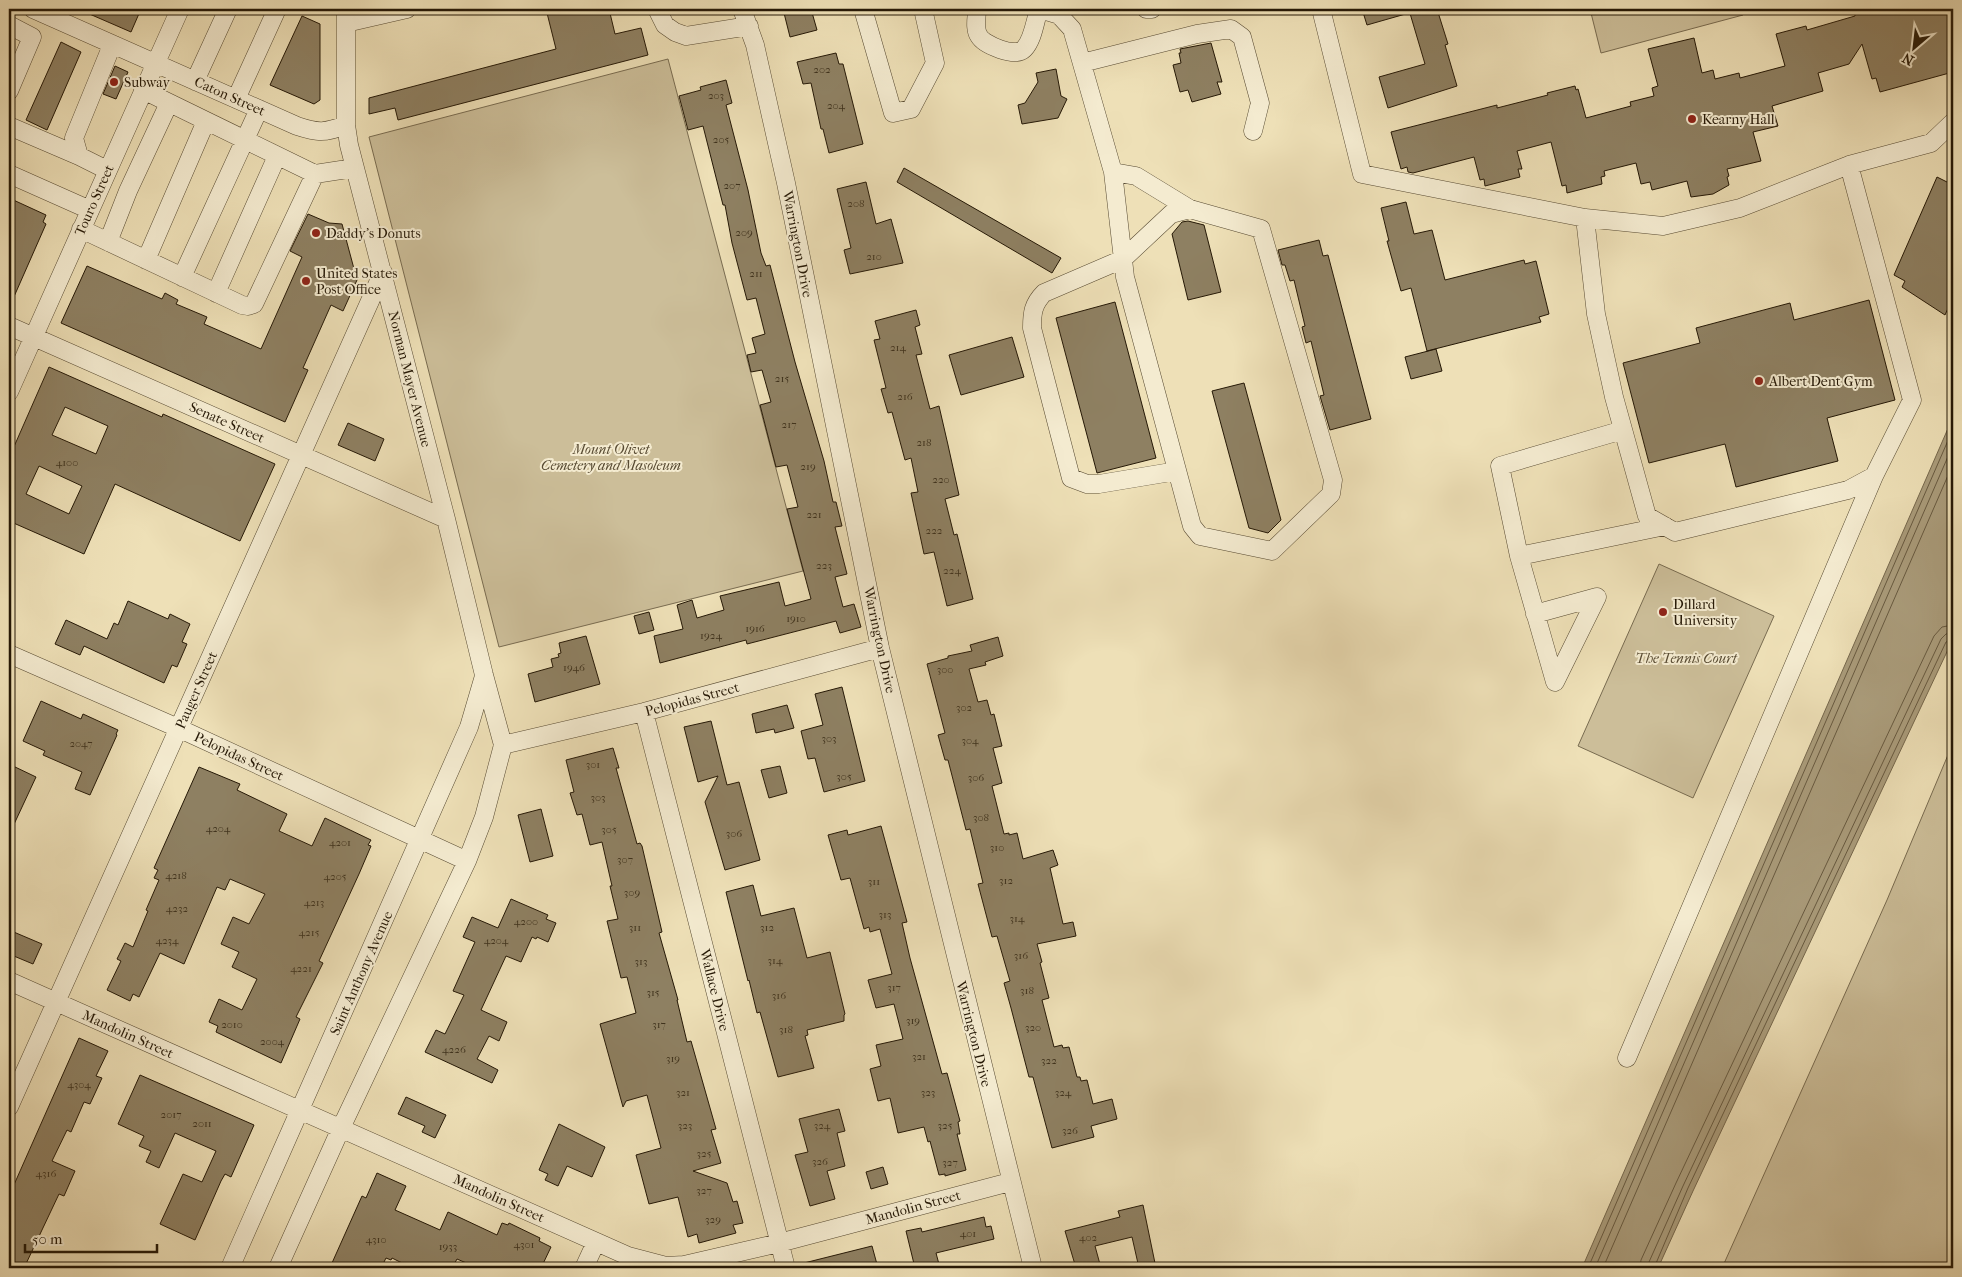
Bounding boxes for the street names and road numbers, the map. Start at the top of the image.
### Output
street label: Caton Street [192,73,268,120]
street label: Touro Street [71,162,118,238]
street label: Warrington Drive [779,188,816,299]
street label: Norman Mayer Avenue [384,309,435,449]
street label: Senate Street [187,398,267,447]
street label: Warrington Drive [860,584,899,695]
street label: Pauger Street [172,649,221,732]
street label: Pelopidas Street [643,679,741,720]
street label: Pelopidas Street [191,728,286,785]
street label: Saint Anthony Avenue [326,908,397,1038]
street label: Wallace Drive [696,946,733,1033]
street label: Warrington Drive [952,978,995,1089]
street label: Mandolin Street [80,1007,176,1062]
street label: Mandolin Street [451,1171,547,1226]
street label: Mandolin Street [864,1187,963,1228]

